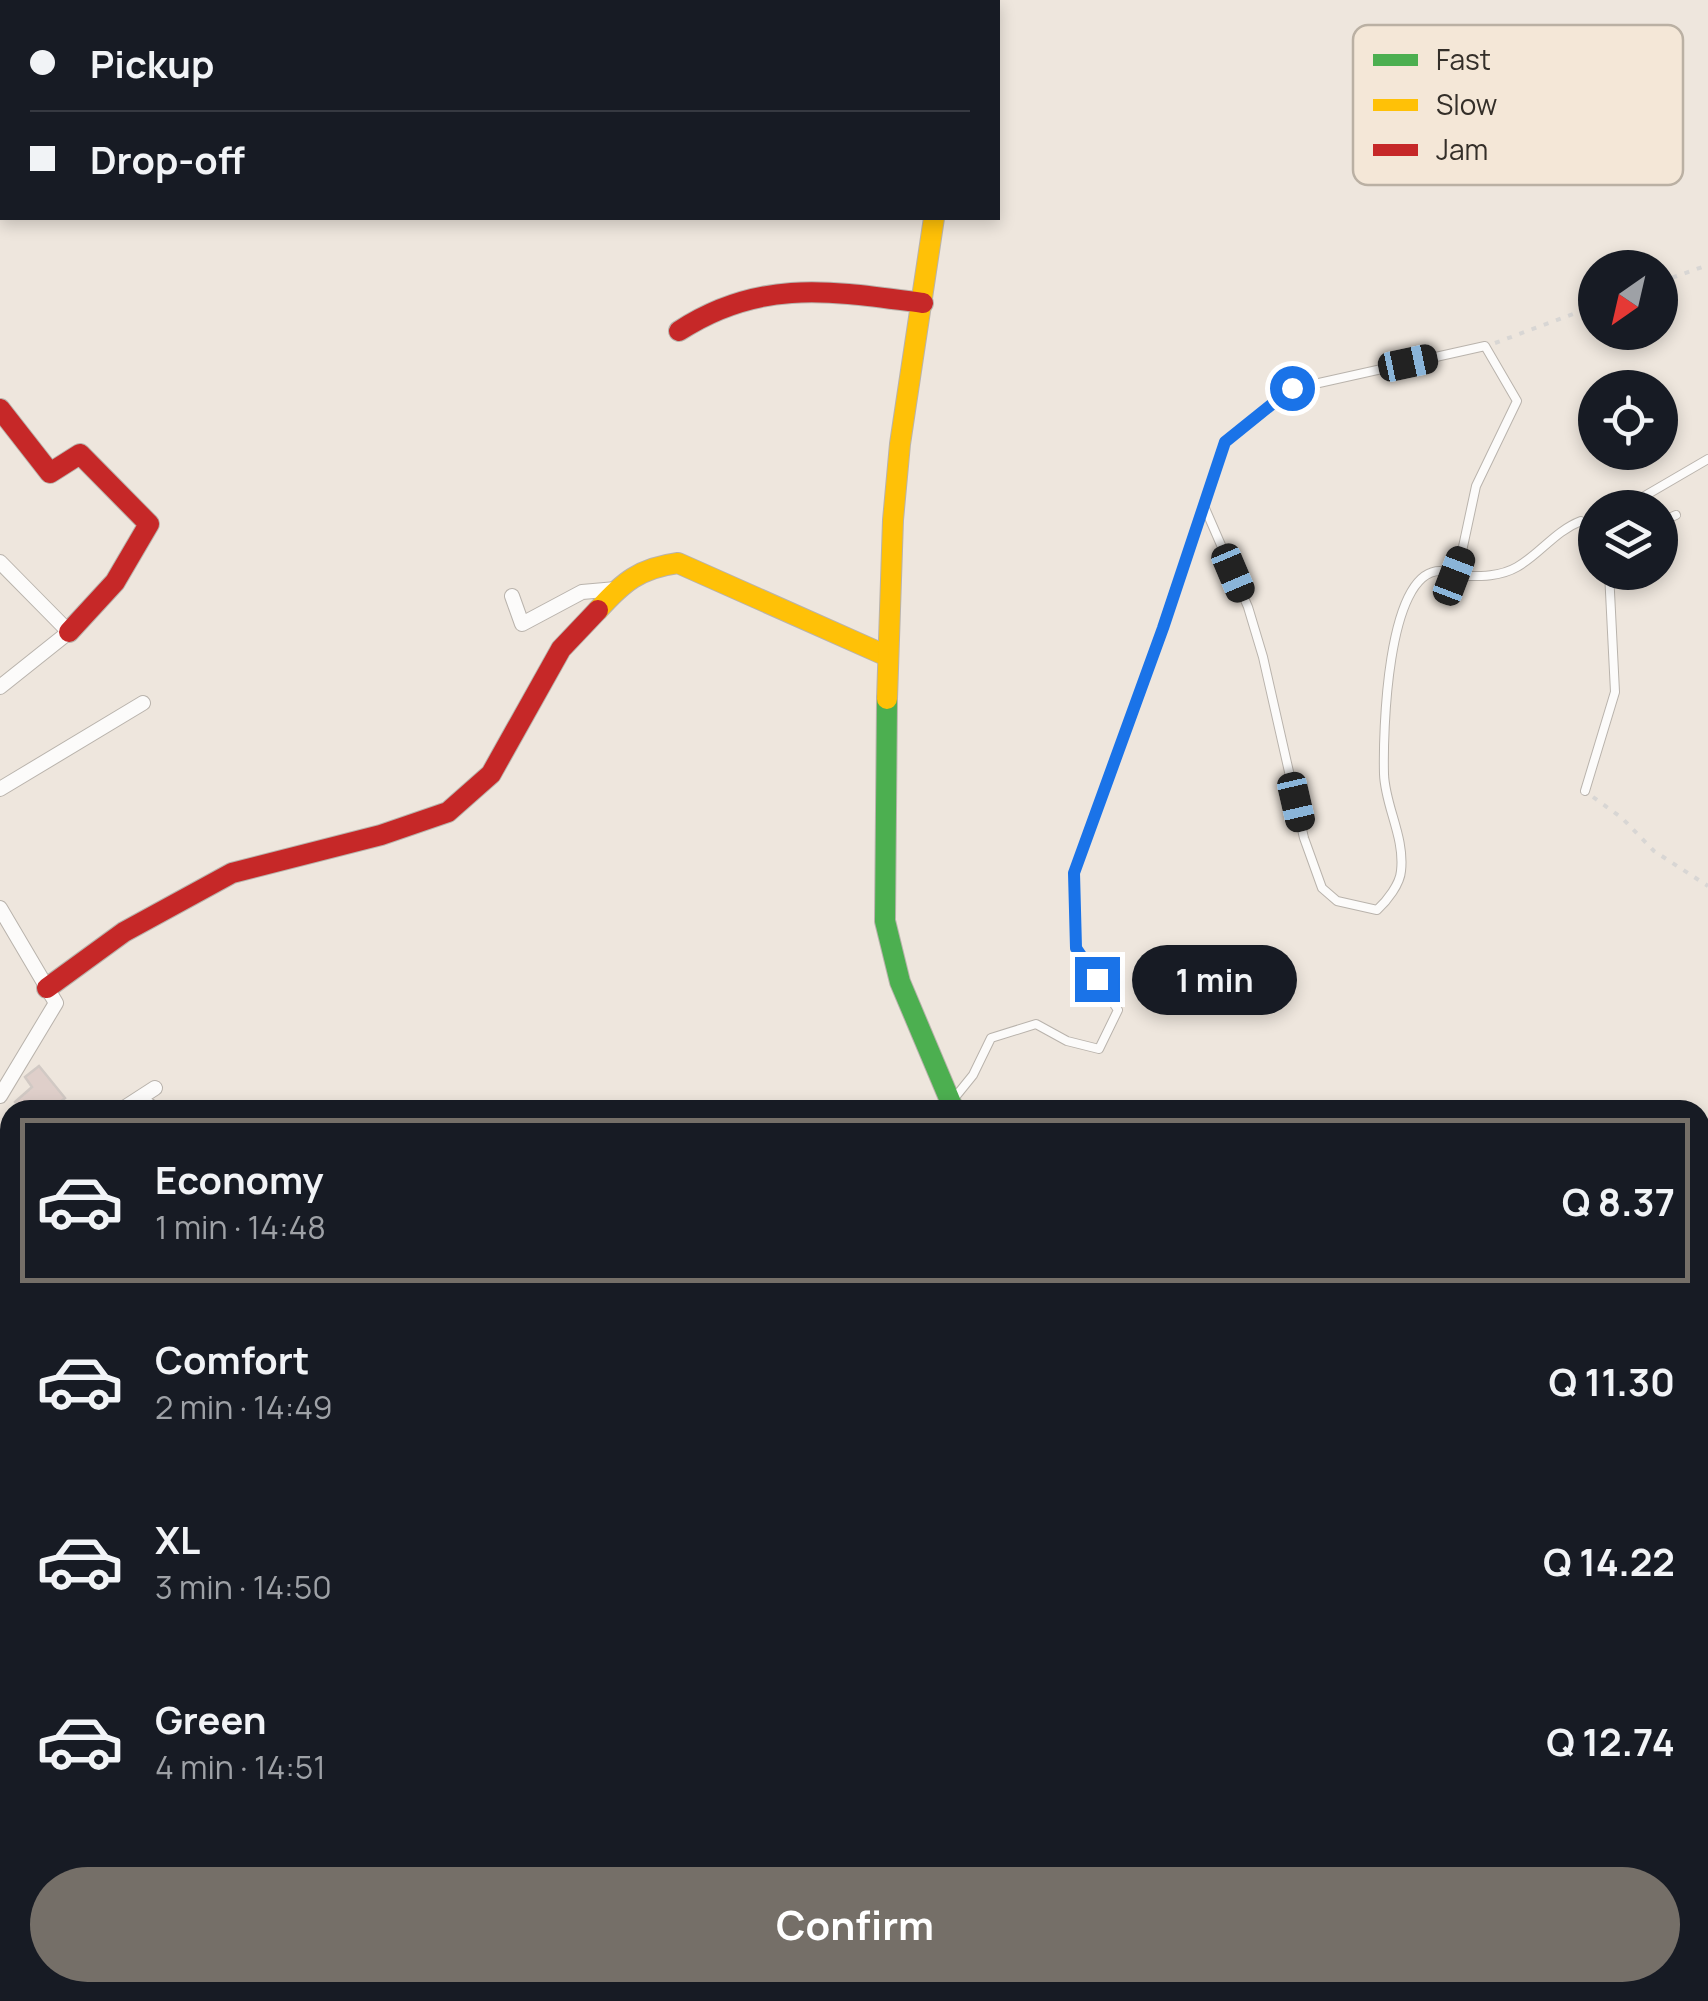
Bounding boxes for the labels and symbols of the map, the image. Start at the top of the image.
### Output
legend [1353,25,1683,185]
text: Fast [1436,40,1491,78]
text: Slow [1436,85,1497,123]
text: Jam [1436,130,1488,168]
north arrow [1578,250,1678,350]
car [1376,342,1440,384]
route start [1270,366,1315,411]
car [1207,540,1259,606]
car [1429,543,1479,609]
car [1275,769,1317,835]
callout: 1 min [1132,944,1297,1014]
route end [1075,957,1120,1002]

